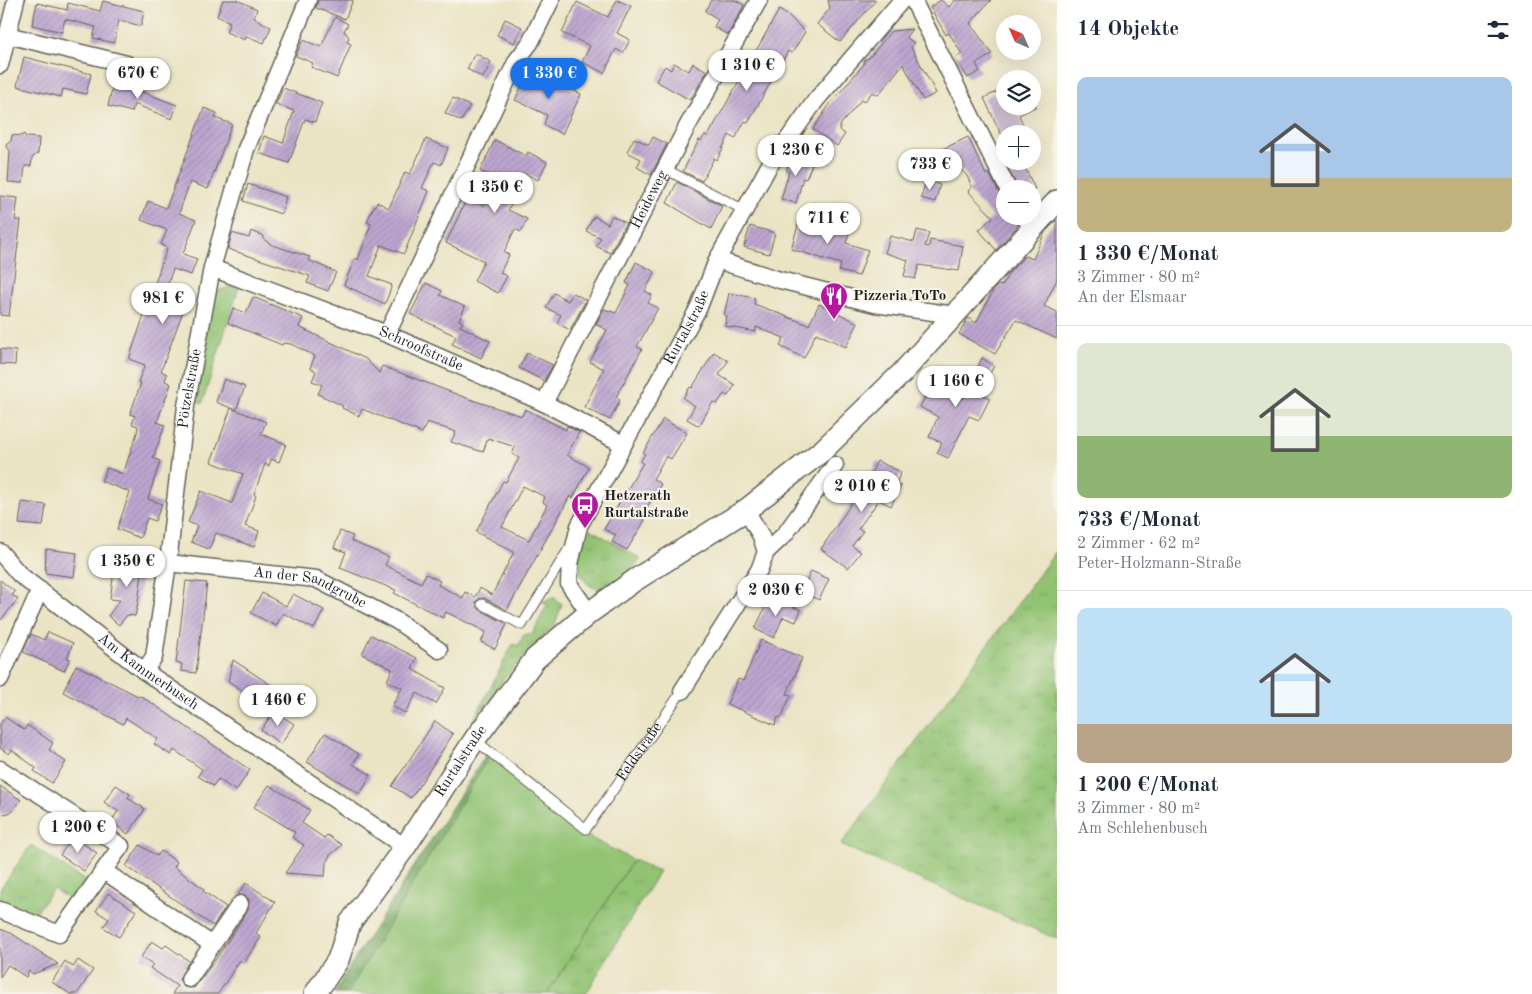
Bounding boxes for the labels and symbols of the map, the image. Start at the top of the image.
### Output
north arrow [996,15,1041,60]
pin: 1 310 € [701,49,793,92]
pin: 670 € [103,58,173,100]
pin: 1 330 € [503,58,595,100]
pin: 1 230 € [750,134,842,177]
pin: 733 € [895,148,965,191]
street label: Heideweg [628,168,671,231]
pin: 1 350 € [449,172,541,214]
pin: 711 € [793,202,863,245]
restaurant icon: Pizzeria ToTo [819,281,849,320]
pin: 981 € [128,282,198,325]
street label: Rurtalstraße [661,288,712,368]
place label: Pizzeria ToTo [853,289,946,304]
street label: Schroofstraße [377,324,465,374]
street label: Pötzelstraße [176,347,204,429]
pin: 1 160 € [910,366,1002,408]
pin: 2 010 € [816,470,908,513]
place label: Hetzerath Rurtalstraße [604,489,689,521]
bus stop icon: Hetzerath Rurtalstraße [570,490,600,529]
pin: 1 350 € [81,546,173,588]
street label: An der Sandgrube [252,565,369,611]
pin: 2 030 € [730,574,822,617]
street label: Am Kammerbusch [95,631,201,713]
pin: 1 460 € [232,684,324,727]
street label: Feldstraße [614,720,665,784]
street label: Rurtalstraße [432,723,490,800]
pin: 1 200 € [32,812,124,854]

